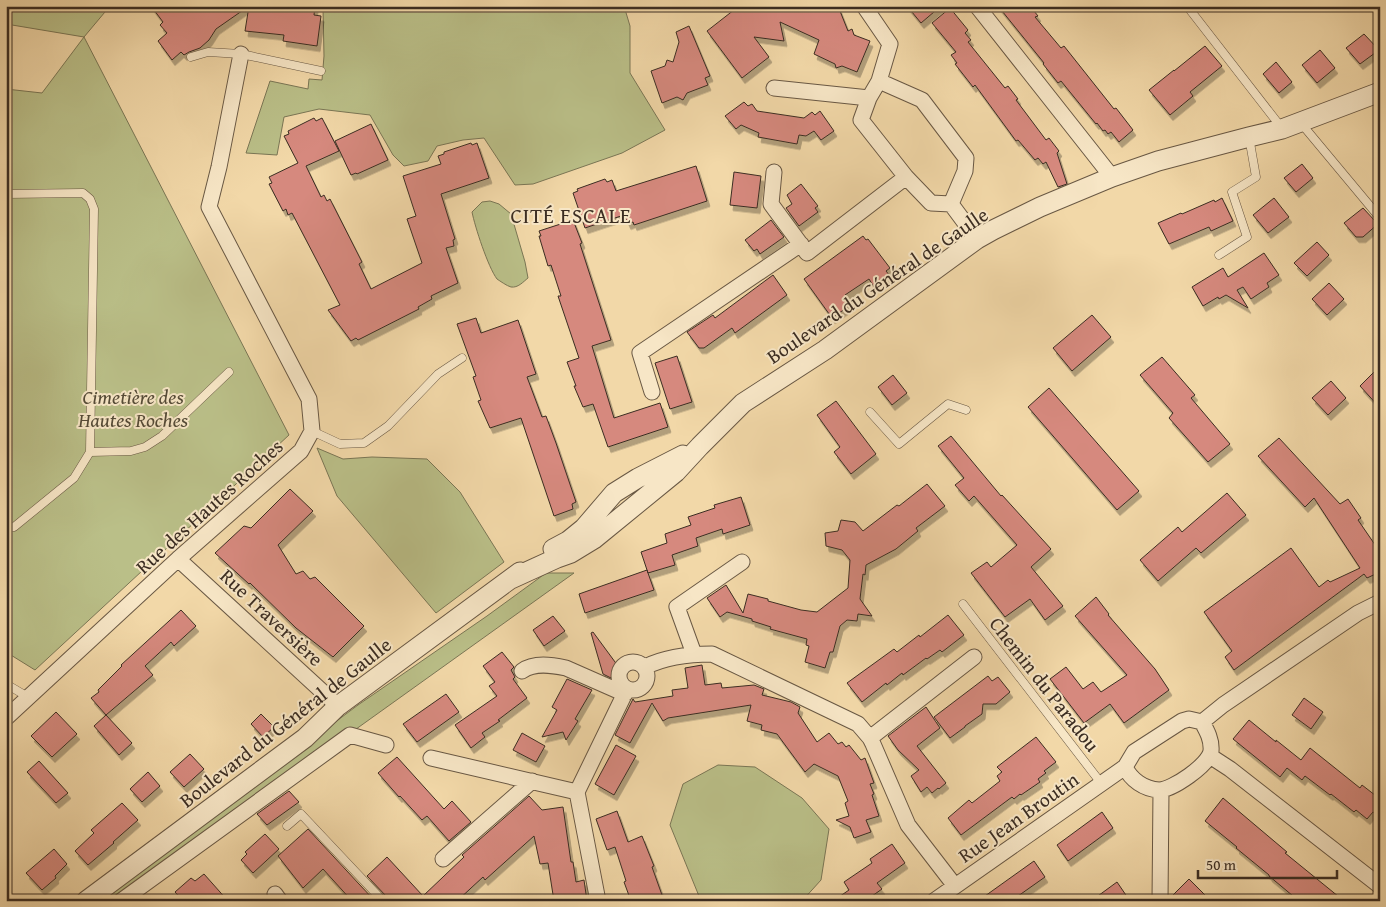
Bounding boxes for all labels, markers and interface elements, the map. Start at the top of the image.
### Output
district label: CITÉ ESCALE [510,200,632,231]
street label: Boulevard du Général de Gaulle [760,200,994,370]
park label: Cimetière des Hautes Roches [77,382,189,434]
street label: Rue des Hautes Roches [129,432,289,580]
street label: Rue Traversière [214,561,330,673]
street label: Chemin du Paradou [983,610,1107,758]
street label: Boulevard du Général de Gaulle [173,630,397,814]
street label: Rue Jean Broutin [952,765,1084,869]
scale bar [1198,847,1337,879]
text: 50 m [1206,854,1237,875]

